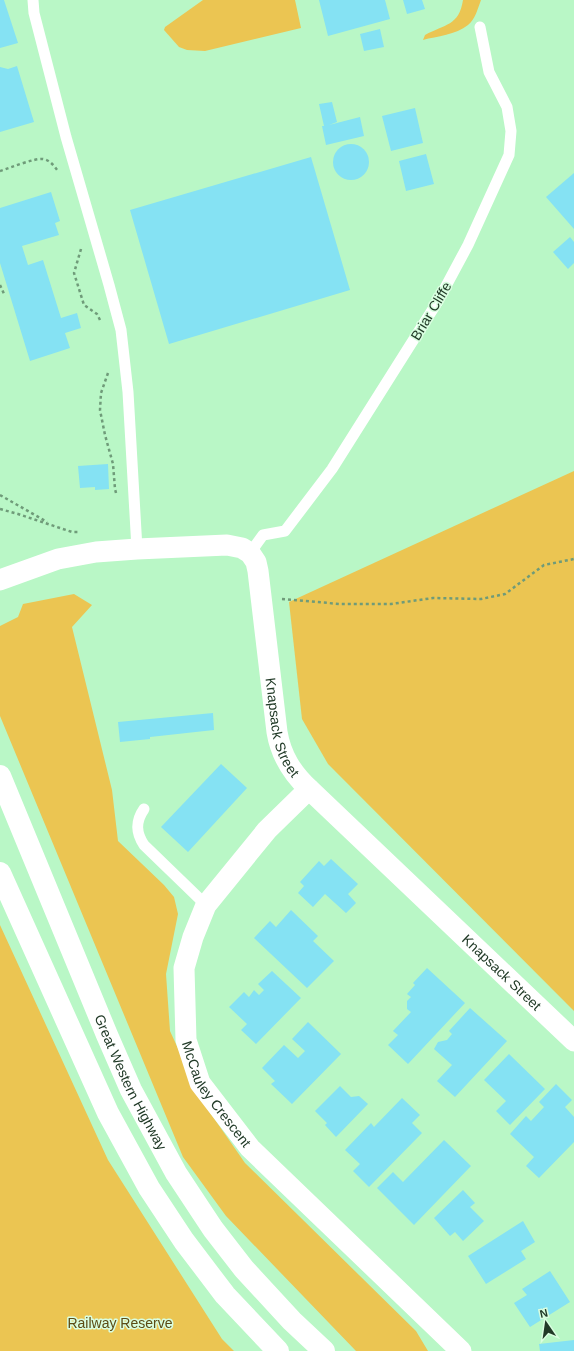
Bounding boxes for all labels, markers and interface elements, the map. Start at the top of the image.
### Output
street label: Briar Cliffe [407,279,455,343]
street label: Knapsack Street [263,677,303,780]
street label: Knapsack Street [459,931,545,1014]
street label: Great Western Highway [91,1012,170,1153]
street label: McCauley Crescent [179,1039,254,1150]
north arrow [526,1303,566,1343]
text: N [539,1307,549,1320]
park label: Railway Reserve [67,1315,173,1331]

